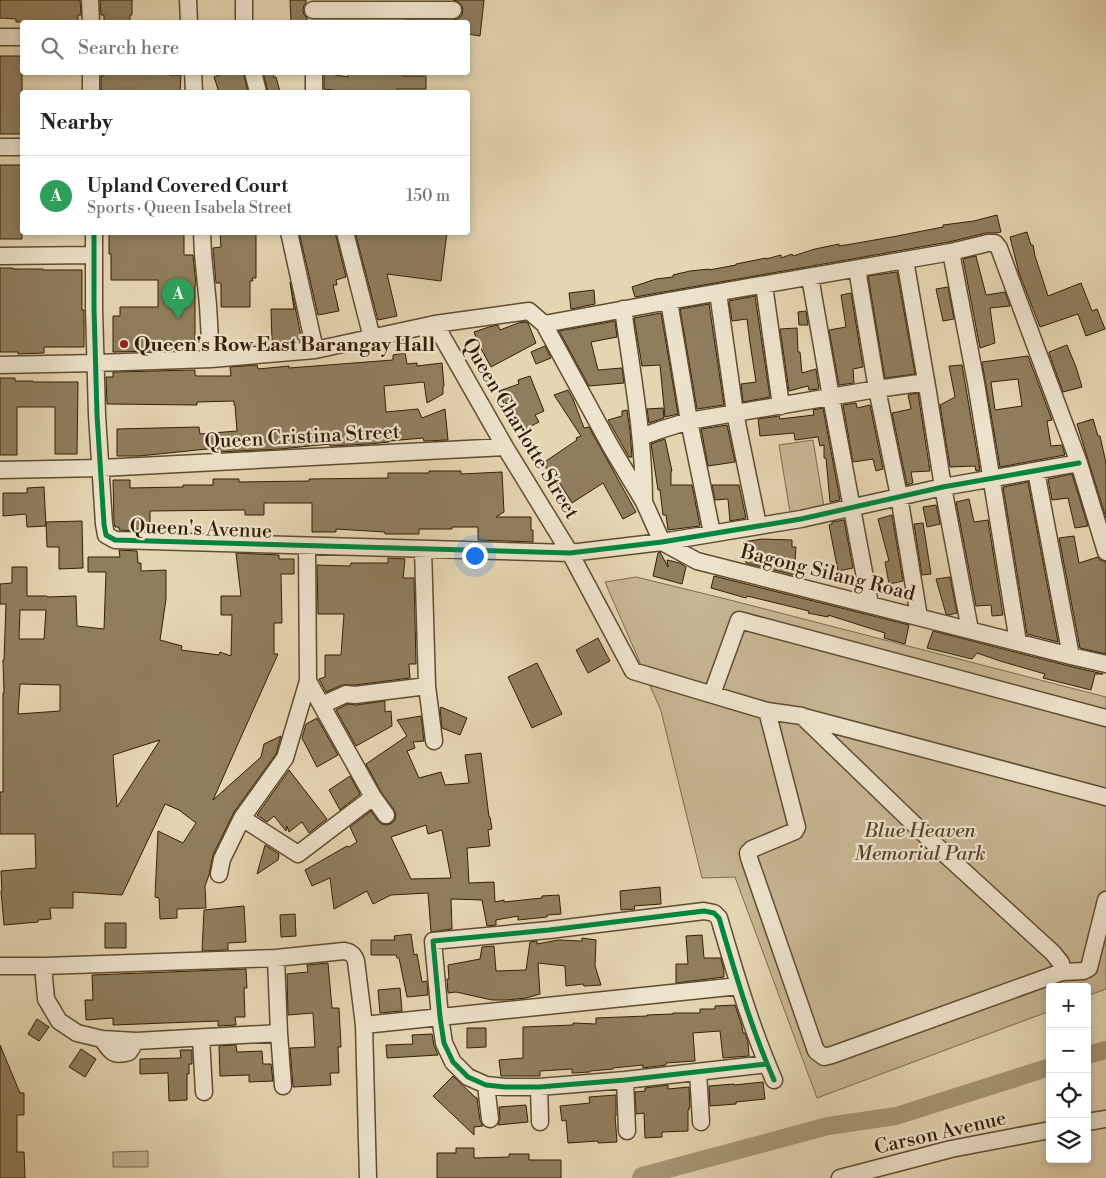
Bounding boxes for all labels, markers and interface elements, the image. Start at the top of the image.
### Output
search box [20,20,470,75]
icon: search [38,34,66,62]
text: Search here [78,36,179,60]
text: Nearby [40,110,113,136]
text: Upland Covered Court [87,174,288,198]
text: A [50,186,62,206]
text: 150 m [406,186,450,206]
text: Sports · Queen Isabela Street [87,198,292,218]
pin: A [162,278,194,319]
place label: Queen's Row East Barangay Hall [134,333,435,358]
street label: Queen Charlotte Street [456,334,584,524]
marker: Queen's Row East Barangay Hall [118,338,130,350]
street label: Queen Cristina Street [204,420,400,455]
street label: Queen's Avenue [129,515,273,544]
street label: Bagong Silang Road [737,539,918,607]
your location [462,543,488,569]
park label: Blue Heaven Memorial Park [854,819,986,867]
map controls [1046,983,1091,1163]
button: + [1046,983,1091,1028]
button: − [1046,1028,1091,1073]
button: locate [1046,1073,1091,1118]
street label: Carson Avenue [872,1106,1009,1161]
button: layers [1046,1118,1091,1163]

